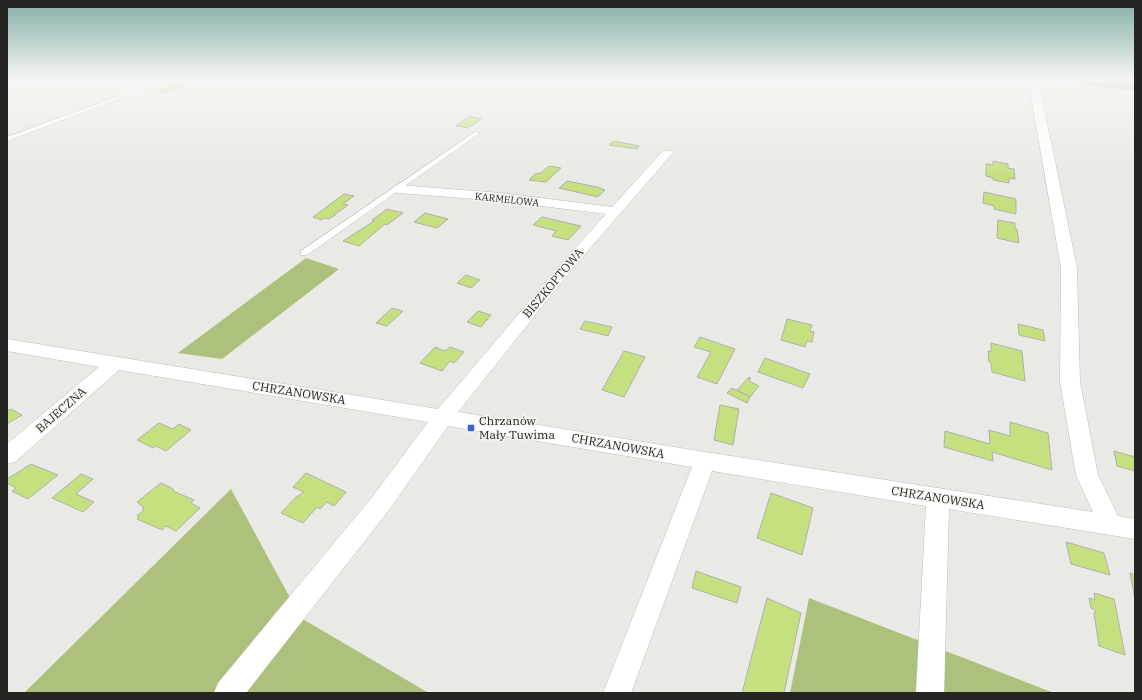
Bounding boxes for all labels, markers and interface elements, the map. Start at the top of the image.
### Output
street label: KARMELOWA [474,190,540,209]
street label: BISZKOPTOWA [519,244,587,321]
street label: CHRZANOWSKA [251,378,348,407]
street label: BAJECZNA [32,383,90,436]
place label: Chrzanów Mały Tuwima [479,413,555,442]
marker: Chrzanów Mały Tuwima [466,423,476,433]
street label: CHRZANOWSKA [570,430,667,461]
street label: CHRZANOWSKA [890,483,987,512]

